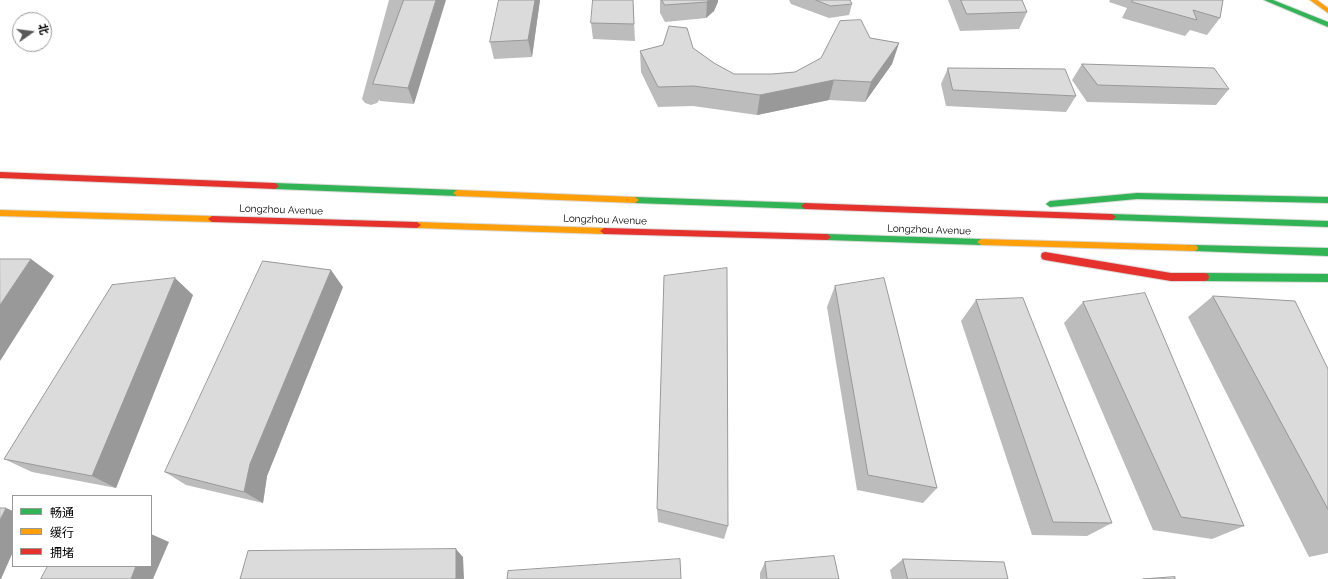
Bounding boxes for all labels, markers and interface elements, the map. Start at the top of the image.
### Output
north arrow [12,12,52,52]
text: 北 [36,22,51,36]
street label: Longzhou Avenue [239,203,323,217]
street label: Longzhou Avenue [563,213,647,227]
street label: Longzhou Avenue [887,223,971,237]
legend [12,495,152,567]
text: 畅通 [50,506,74,520]
text: 缓行 [50,526,74,540]
text: 拥堵 [50,546,74,560]

